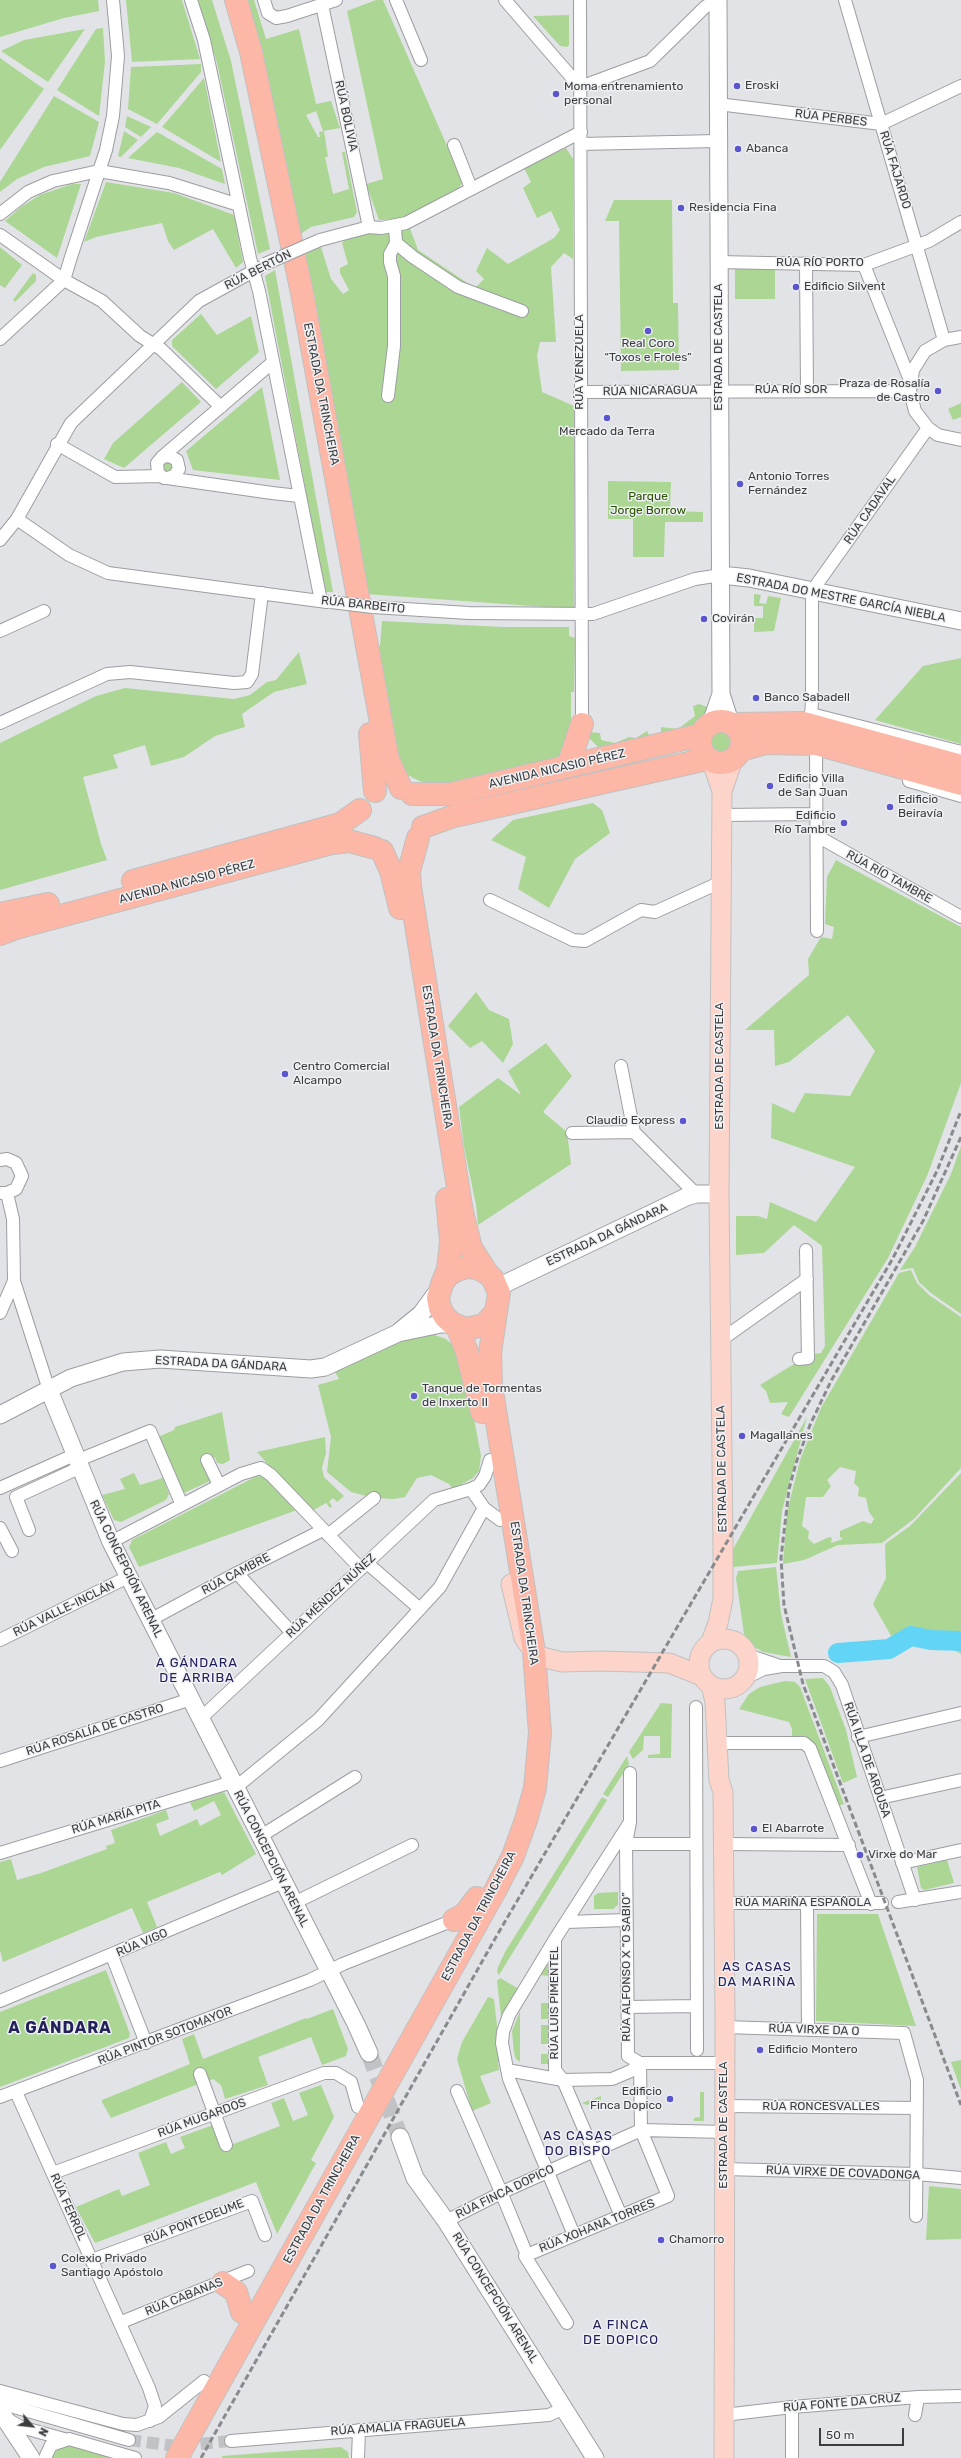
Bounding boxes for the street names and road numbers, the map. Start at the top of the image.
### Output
street label: RÚA BOLIVIA [331,79,361,153]
street label: RÚA PERBES [794,106,868,130]
street label: RÚA FAJARDO [876,129,914,211]
street label: RÚA BERTÓN [222,247,294,293]
street label: RÚA RÍO PORTO [776,256,864,270]
street label: ESTRADA DE CASTELA [712,283,726,411]
street label: RÚA VENEZUELA [573,314,587,410]
street label: ESTRADA DA TRINCHEIRA [300,321,342,467]
street label: RÚA NICARAGUA [602,383,698,399]
street label: RÚA RÍO SOR [755,383,827,397]
street label: RÚA CADAVAL [841,473,899,547]
street label: ESTRADA DO MESTRE GARCÍA NIEBLA [735,571,947,625]
street label: RÚA BARBEITO [320,593,406,617]
street label: AVENIDA NICASIO PÉREZ [487,746,627,792]
street label: RÚA RÍO TAMBRE [843,847,935,907]
street label: AVENIDA NICASIO PÉREZ [118,857,256,907]
street label: ESTRADA DA TRINCHEIRA [419,984,455,1130]
street label: ESTRADA DE CASTELA [713,1002,727,1130]
street label: ESTRADA DA GÁNDARA [544,1201,670,1269]
street label: ESTRADA DA GÁNDARA [155,1353,287,1375]
street label: ESTRADA DE CASTELA [714,1405,730,1533]
street label: RÚA CONCEPCIÓN ARENAL [86,1498,166,1640]
street label: ESTRADA DA TRINCHEIRA [507,1520,541,1666]
street label: RÚA CAMBRE [199,1550,273,1598]
street label: RÚA MÉNDEZ NÚÑEZ [283,1551,379,1641]
street label: RÚA VALLE-INCLÁN [11,1578,117,1640]
street label: RÚA ILLA DE AROUSA [840,1700,894,1820]
street label: RÚA ROSALÍA DE CASTRO [24,1701,166,1759]
street label: RÚA CONCEPCIÓN ARENAL [230,1788,312,1930]
street label: RÚA MARÍA PITA [70,1797,162,1837]
street label: ESTRADA DA TRINCHEIRA [439,1849,519,1983]
street label: RÚA ALFONSO X “O SABIO” [620,1892,634,2042]
street label: RÚA MARIÑA ESPAÑOLA [735,1896,871,1910]
street label: RÚA VIGO [114,1926,170,1960]
street label: RÚA LUIS PIMENTEL [548,1947,562,2059]
street label: RÚA PINTOR SOTOMAYOR [96,2004,234,2068]
street label: RÚA VIRXE DA O [768,2021,860,2039]
street label: ESTRADA DE CASTELA [717,2061,731,2189]
street label: RÚA MUGARDOS [156,2095,248,2141]
street label: RÚA RONCESVALLES [762,2100,880,2114]
street label: ESTRADA DA TRINCHEIRA [281,2132,363,2266]
street label: RÚA FINCA DOPICO [453,2162,557,2222]
street label: RÚA VIRXE DE COVADONGA [766,2163,920,2183]
street label: RÚA FERROL [47,2171,89,2243]
street label: RÚA PONTEDEUME [142,2196,246,2248]
street label: RÚA XOHANA TORRES [537,2196,657,2256]
street label: RÚA CONCEPCIÓN ARENAL [449,2230,541,2366]
street label: RÚA CABANAS [143,2275,225,2319]
street label: RÚA FONTE DA CRUZ [782,2391,902,2415]
street label: RÚA AMALIA FRAGUELA [330,2415,466,2439]

